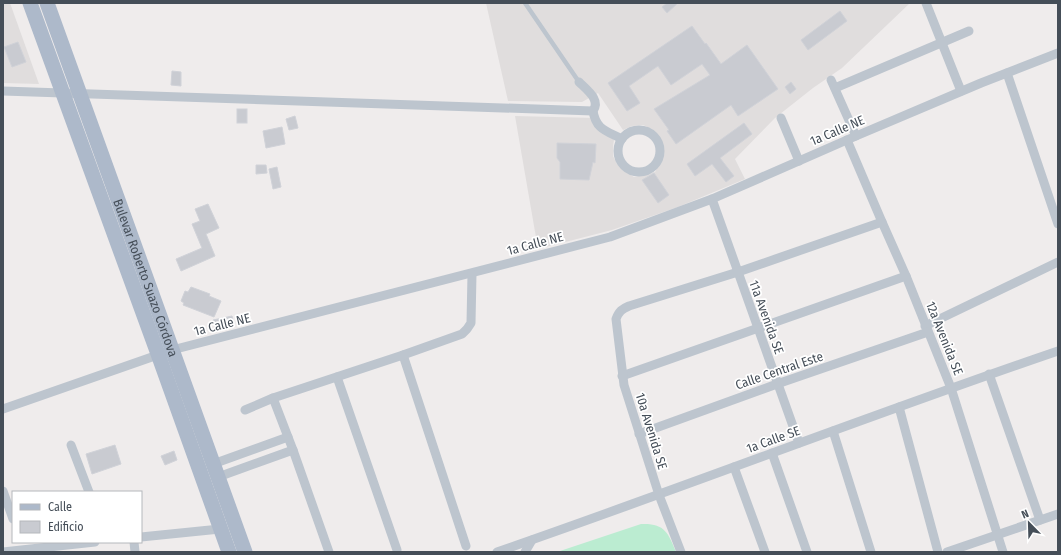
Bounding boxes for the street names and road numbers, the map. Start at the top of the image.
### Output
street label: 1a Calle NE [808,112,867,149]
street label: Bulevar Roberto Suazo Córdova [110,197,181,359]
street label: 1a Calle NE [505,229,565,258]
street label: 11a Avenida SE [746,278,787,356]
street label: 12a Avenida SE [923,299,966,377]
street label: 1a Calle NE [192,310,252,339]
street label: Calle Central Este [733,348,825,393]
street label: 10a Avenida SE [633,391,670,471]
street label: 1a Calle SE [744,423,802,456]

